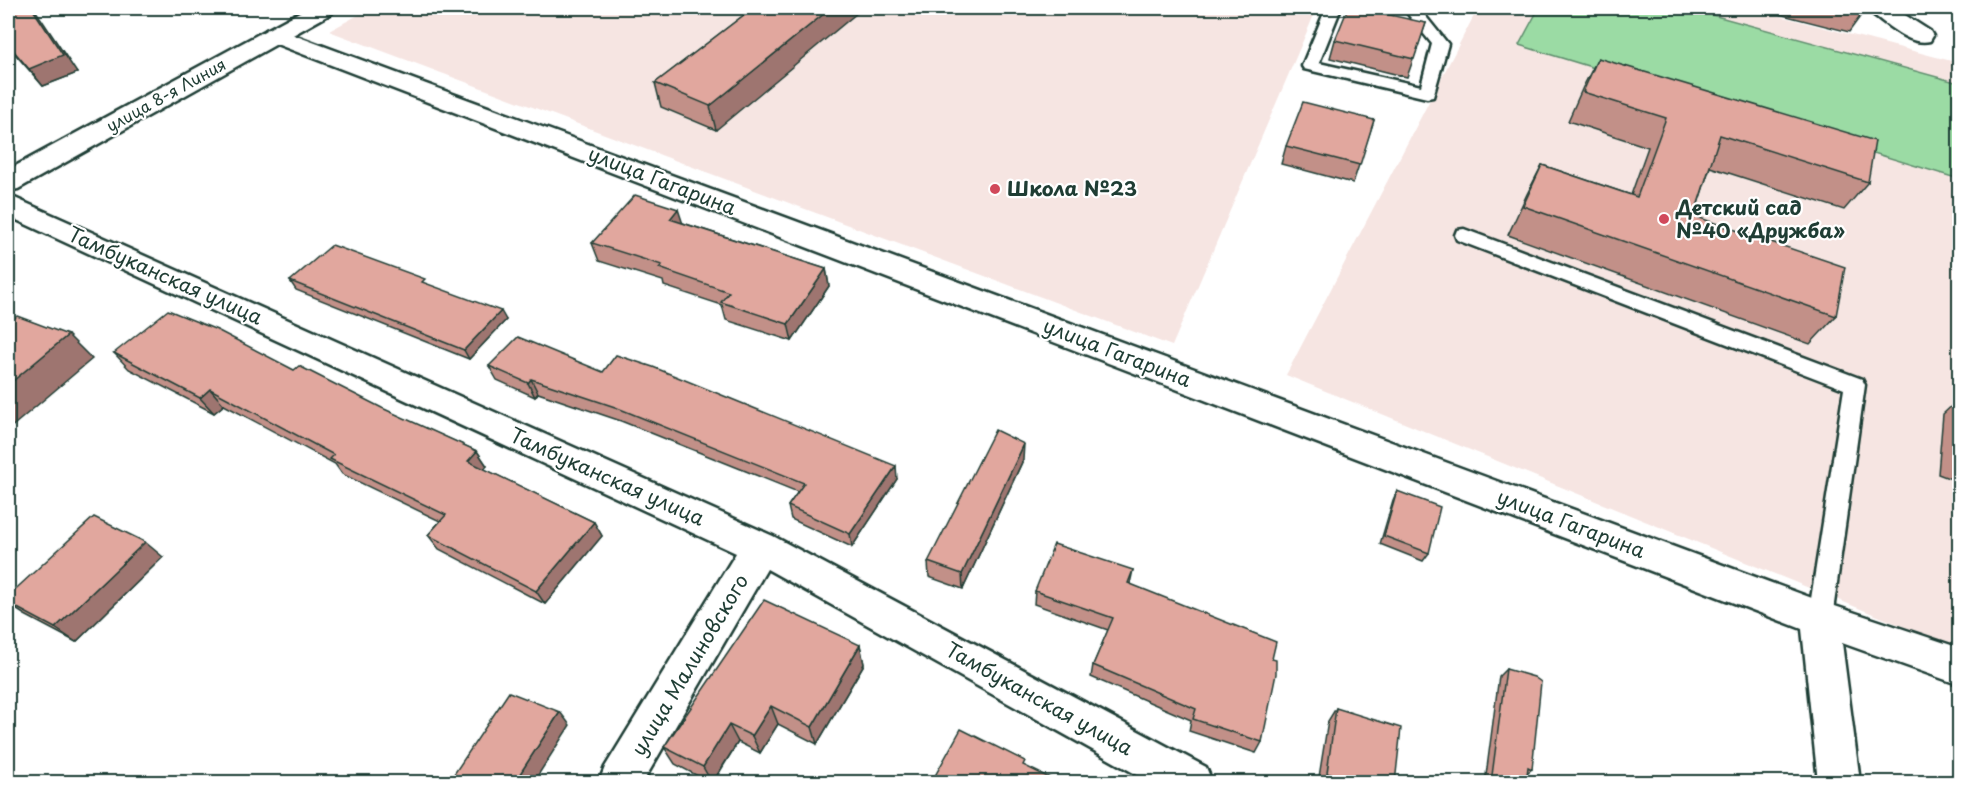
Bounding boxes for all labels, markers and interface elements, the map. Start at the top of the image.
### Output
street label: улица 8-я Линия [101,51,230,137]
street label: улица Гагарина [584,138,741,222]
place label: Школа №23 [1007,173,1137,203]
marker: Школа №23 [988,182,1002,196]
place label: Детский сад №40 «Дружба» [1675,192,1845,245]
marker: Детский сад №40 «Дружба» [1657,212,1671,226]
street label: Тамбуканская улица [63,219,268,332]
street label: улица Гагарина [1039,310,1196,394]
street label: Тамбуканская улица [505,420,710,533]
street label: улица Гагарина [1493,481,1650,565]
street label: улица Малиновского [623,568,755,761]
street label: Тамбуканская улица [940,634,1139,762]

